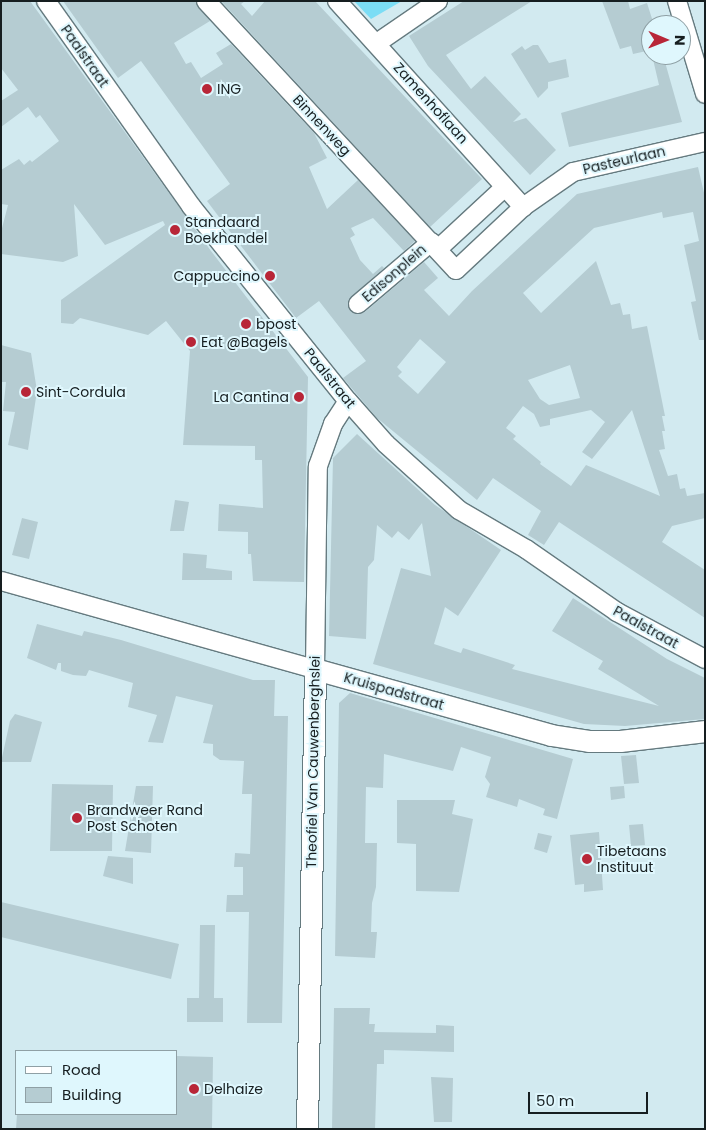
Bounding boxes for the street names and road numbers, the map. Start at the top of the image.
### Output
street label: Paalstraat [57,22,113,90]
street label: Zamenhoflaan [390,59,472,147]
street label: Binnenweg [290,91,354,159]
street label: Pasteurlaan [581,142,667,178]
street label: Edisonplein [359,241,429,305]
street label: Paalstraat [301,345,359,411]
street label: Paalstraat [610,602,682,652]
street label: Theofiel Van Cauwenberghslei [303,656,323,868]
street label: Kruispadstraat [342,669,446,713]

